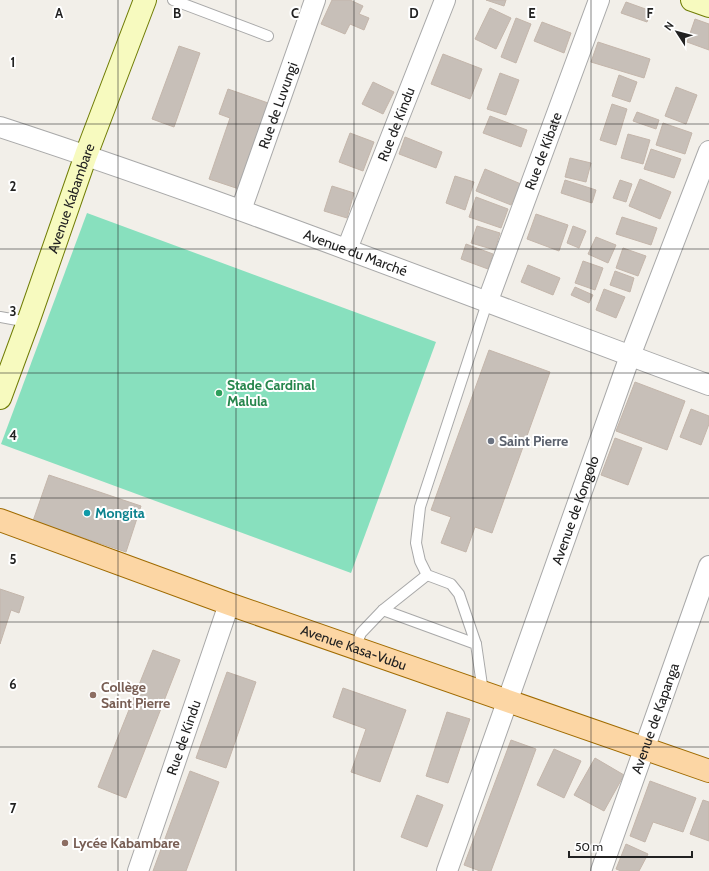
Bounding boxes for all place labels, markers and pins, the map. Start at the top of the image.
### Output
place label: Stade Cardinal Malula [227,376,315,410]
marker: Stade Cardinal Malula [214,388,224,398]
place label: Saint Pierre [499,432,568,450]
marker: Saint Pierre [486,436,496,446]
place label: Mongita [95,504,145,522]
marker: Mongita [82,508,92,518]
place label: Collège Saint Pierre [101,678,170,712]
marker: Collège Saint Pierre [88,690,98,700]
place label: Lycée Kabambare [73,834,180,852]
marker: Lycée Kabambare [60,838,70,848]

